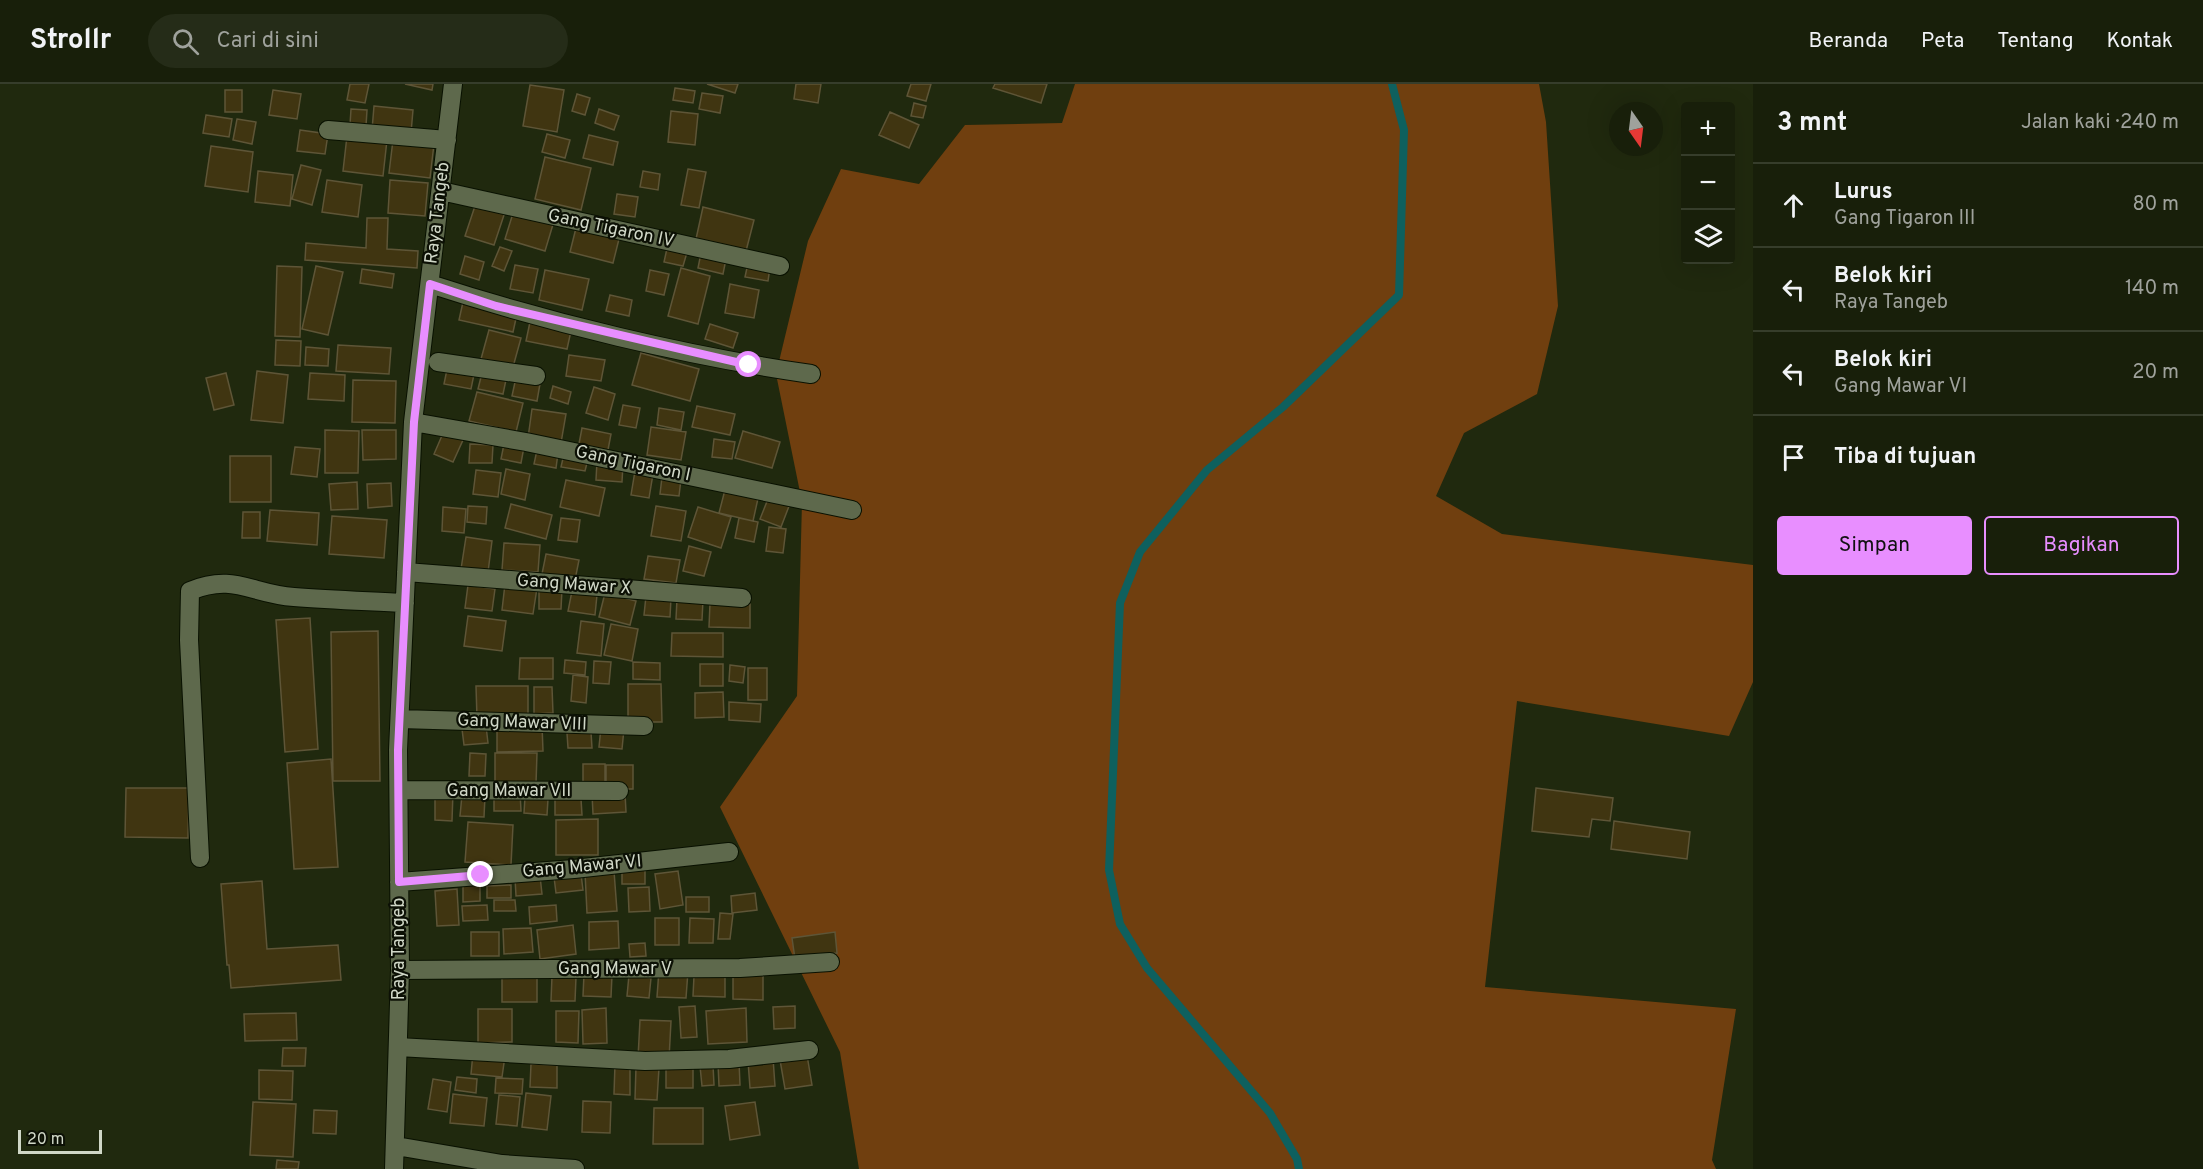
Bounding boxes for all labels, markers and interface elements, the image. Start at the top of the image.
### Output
search box [148,14,568,68]
text: Strollr [30,23,112,59]
icon: search [169,25,202,58]
text: Cari di sini [217,28,319,55]
text: Beranda [1809,28,1888,55]
text: Peta [1921,28,1964,55]
text: Tentang [1997,28,2074,55]
text: Kontak [2107,28,2173,55]
north arrow [1609,102,1663,156]
map controls [1681,102,1735,264]
button: + [1681,102,1735,156]
text: 3 mnt [1777,107,1847,140]
text: Jalan kaki · 240 m [2021,110,2179,136]
button: − [1681,156,1735,210]
street label: Raya Tangeb [420,161,456,265]
text: Lurus [1834,179,1893,206]
icon: ahead [1777,189,1810,222]
text: 80 m [2133,192,2179,218]
street label: Gang Tigaron IV [546,204,676,254]
text: Gang Tigaron III [1834,206,1975,232]
button: layers [1681,210,1735,264]
text: Belok kiri [1834,263,1932,290]
icon: left [1777,273,1810,306]
text: 140 m [2125,276,2179,302]
text: Raya Tangeb [1834,290,1948,316]
text: Belok kiri [1834,347,1932,374]
route start [735,351,761,377]
icon: left [1777,357,1810,390]
text: 20 m [2132,360,2179,386]
text: Gang Mawar VI [1834,374,1967,400]
street label: Gang Tigaron I [573,441,693,487]
icon: arrive [1777,441,1810,474]
text: Tiba di tujuan [1834,444,1976,471]
button: Simpan [1777,516,1972,575]
button: Bagikan [1984,516,2179,575]
street label: Gang Mawar X [516,570,632,600]
street label: Gang Mawar VIII [457,709,587,737]
street label: Gang Mawar VII [447,780,571,803]
street label: Gang Mawar VI [521,850,643,884]
route end [467,861,493,887]
street label: Raya Tangeb [388,898,411,1000]
street label: Gang Mawar V [558,958,672,981]
scale bar [18,1127,102,1154]
text: 20 m [27,1130,64,1150]

